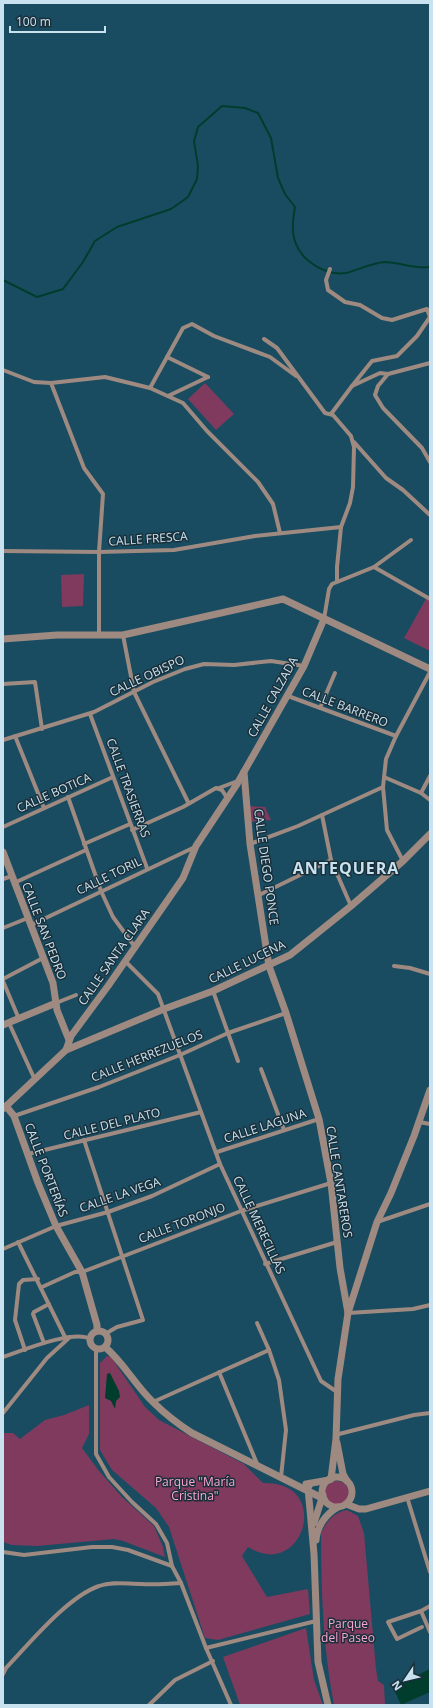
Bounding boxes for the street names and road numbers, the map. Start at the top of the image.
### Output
street label: CALLE FRESCA [108,527,189,550]
street label: CALLE OBISPO [106,651,187,700]
street label: CALLE CALZADA [243,653,302,740]
street label: CALLE BARRERO [300,682,391,731]
street label: CALLE TRASIERRAS [103,736,154,840]
street label: CALLE BOTICA [14,768,94,817]
street label: CALLE DIEGO PONCE [250,808,283,926]
street label: CALLE TORIL [73,852,144,899]
street label: CALLE SAN PEDRO [18,880,71,982]
street label: CALLE SANTA CLARA [74,905,154,1008]
street label: CALLE LUCENA [206,935,288,987]
street label: CALLE HERREZUELOS [88,1025,205,1086]
street label: CALLE DEL PLATO [62,1103,162,1144]
street label: CALLE LAGUNA [222,1104,308,1147]
street label: CALLE PORTERÍAS [21,1120,72,1219]
street label: CALLE CANTAREROS [322,1125,357,1239]
street label: CALLE LA VEGA [77,1173,163,1216]
street label: CALLE MERECILLAS [229,1173,290,1277]
street label: CALLE TORONJO [136,1198,228,1247]

